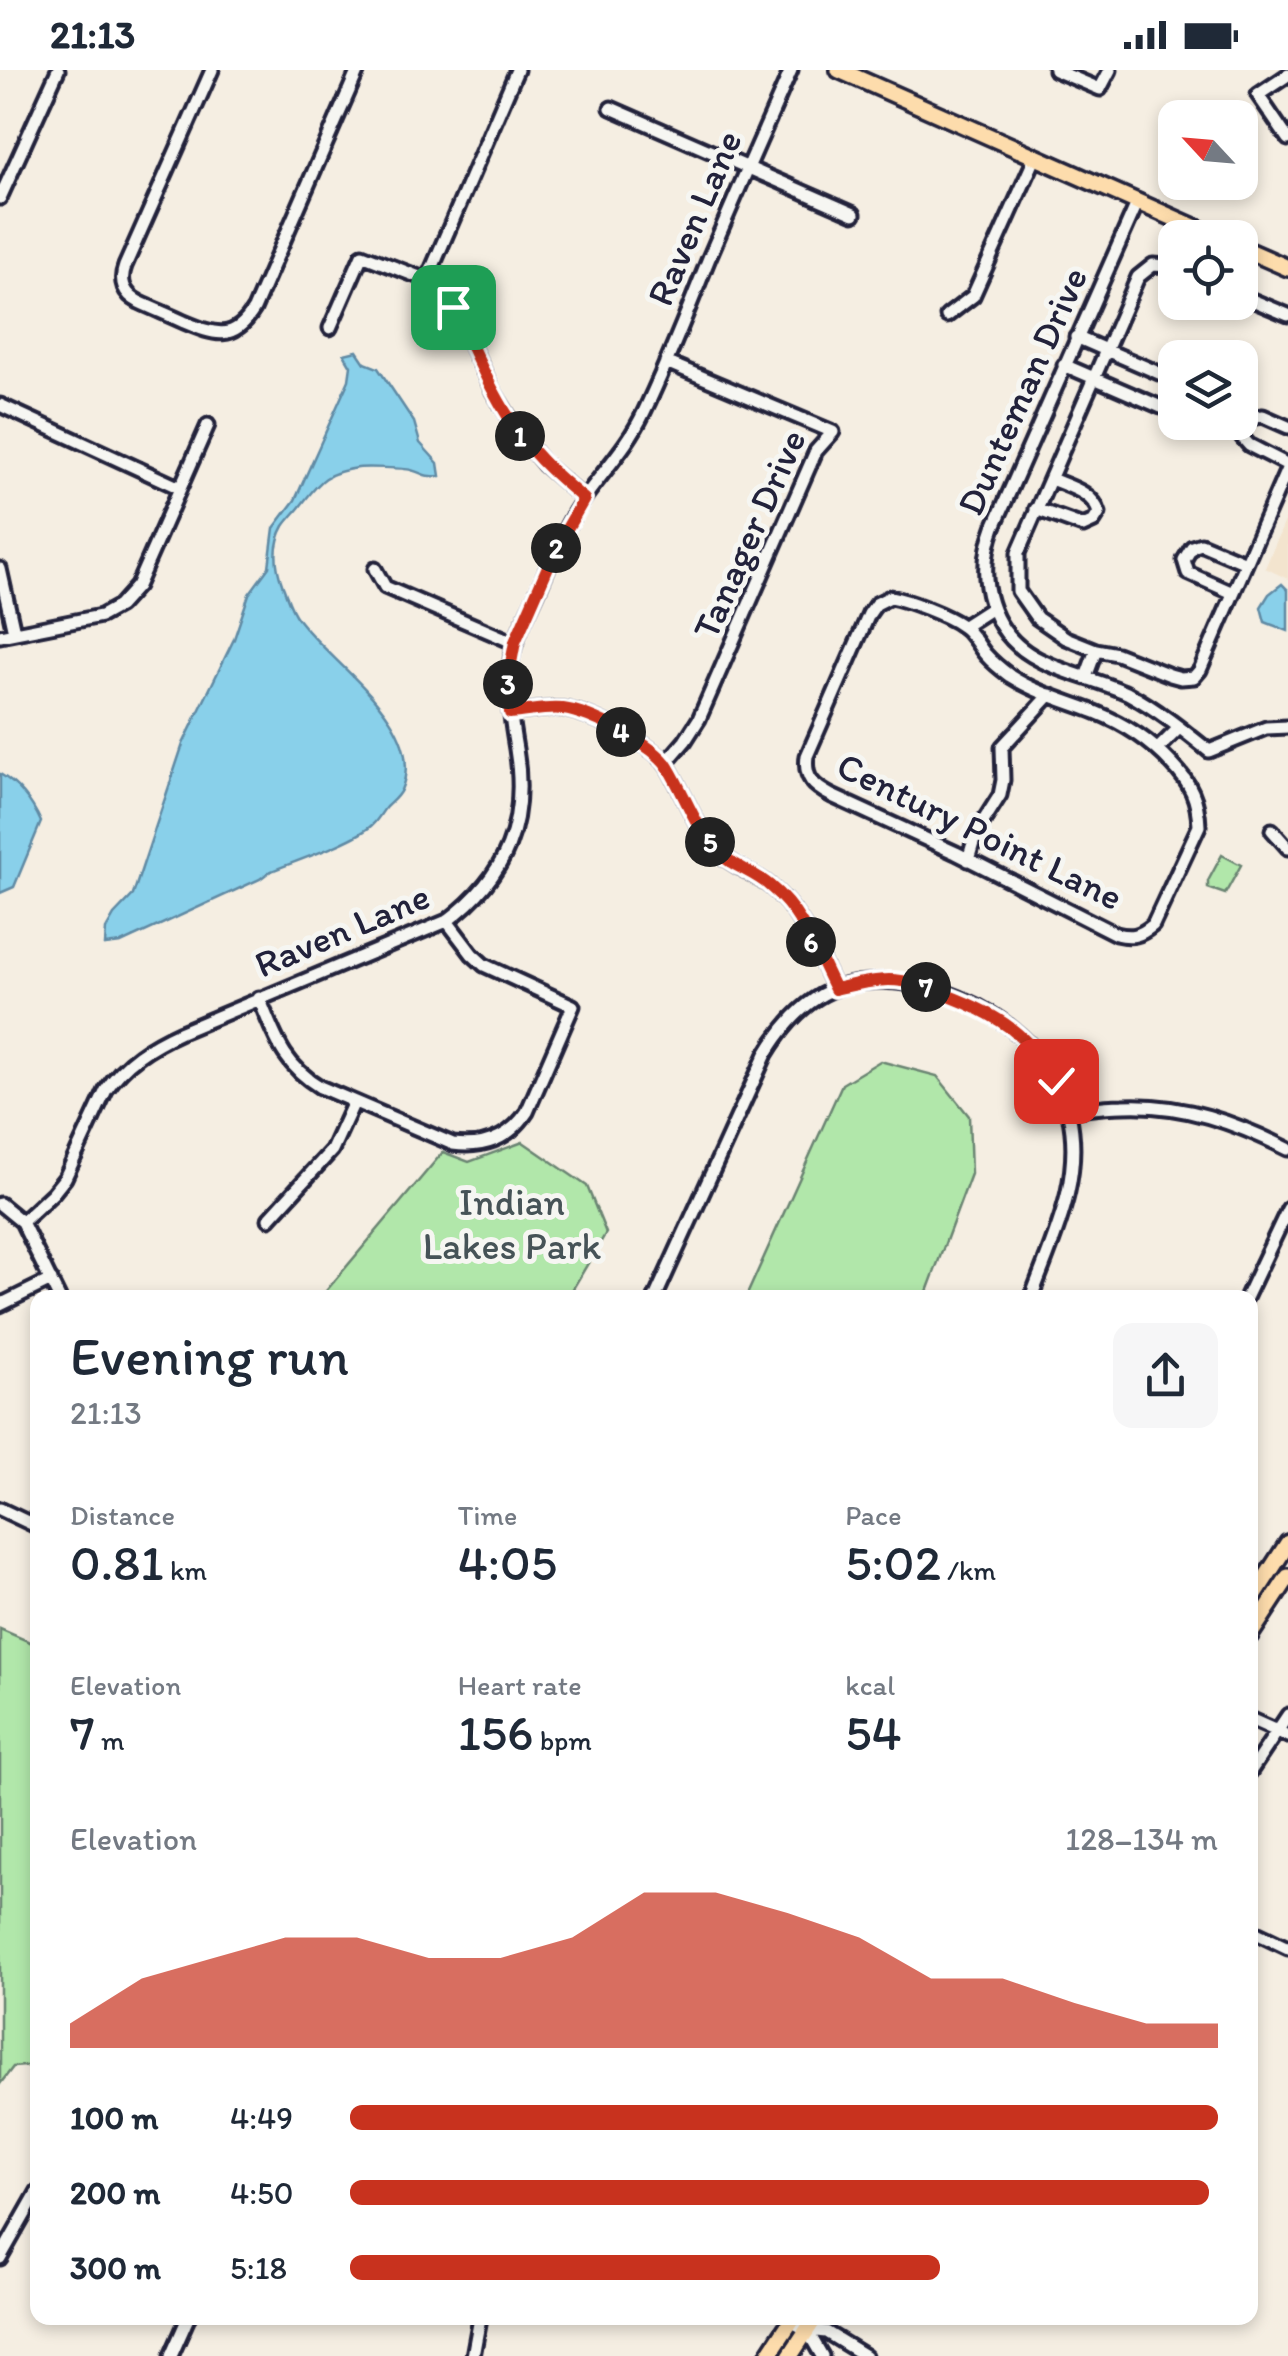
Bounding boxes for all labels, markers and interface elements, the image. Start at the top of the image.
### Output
text: 21:13 [50,12,135,58]
north arrow [1158,100,1258,200]
map controls [1158,100,1258,440]
street label: Raven Lane [637,124,751,312]
button: locate [1158,220,1258,320]
street label: Dunteman Drive [947,260,1097,522]
pin [411,265,496,350]
icon: arrive [426,280,481,335]
button: layers [1158,340,1258,440]
pin: 1 [495,411,545,461]
text: 1 [514,419,527,453]
street label: Tanager Drive [682,422,816,646]
pin: 2 [531,523,581,573]
text: 2 [549,531,563,565]
pin: 3 [483,659,533,709]
text: 3 [500,667,516,701]
pin: 4 [596,707,646,757]
text: 4 [613,715,629,749]
street label: Century Point Lane [830,742,1130,920]
pin: 5 [685,817,735,867]
text: 5 [703,825,717,859]
street label: Raven Lane [248,873,436,987]
pin: 6 [786,917,836,967]
text: 6 [804,925,818,959]
pin: 7 [901,962,951,1012]
text: 7 [919,970,933,1004]
pin [1014,1039,1099,1124]
icon: check [1029,1054,1084,1109]
park label: Indian Lakes Park [423,1179,602,1269]
text: Evening run [70,1323,349,1389]
button: share [1113,1323,1218,1428]
text: 21:13 [70,1394,142,1432]
text: Distance [70,1498,175,1532]
text: Time [458,1498,517,1532]
text: Pace [845,1498,901,1532]
text: 0.81 [70,1532,164,1593]
text: 4:05 [458,1532,557,1593]
text: 5:02 [845,1532,941,1593]
text: km [164,1553,207,1587]
text: /km [941,1553,996,1587]
text: Elevation [70,1668,181,1702]
text: Heart rate [458,1668,582,1702]
text: kcal [845,1668,895,1702]
text: 7 [70,1702,95,1763]
text: 156 [458,1702,534,1763]
text: 54 [845,1702,902,1763]
text: m [95,1723,125,1757]
text: bpm [534,1723,592,1757]
text: Elevation [70,1820,197,1858]
text: 128–134 m [1065,1820,1218,1858]
text: 100 m [70,2099,158,2137]
text: 4:49 [230,2099,293,2137]
text: 200 m [70,2174,160,2212]
text: 4:50 [230,2174,294,2212]
text: 300 m [70,2249,161,2287]
text: 5:18 [230,2249,287,2287]

